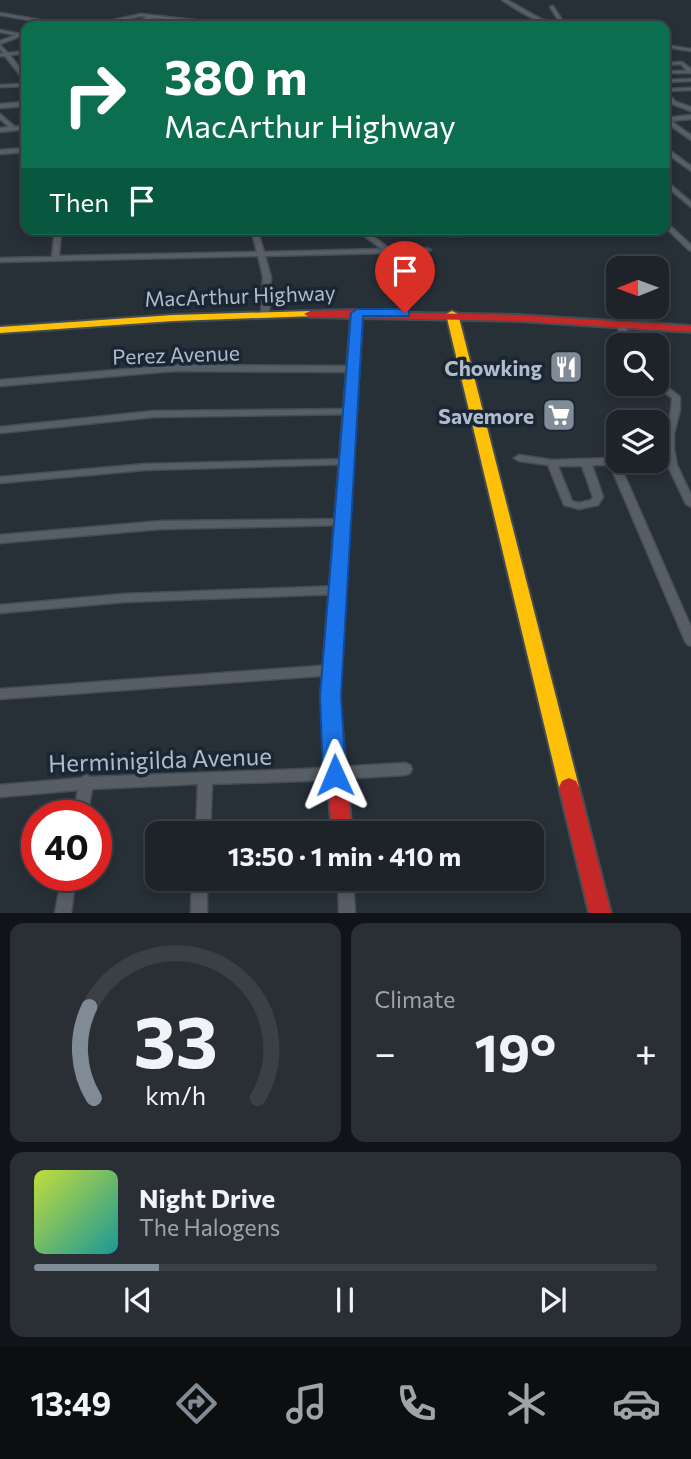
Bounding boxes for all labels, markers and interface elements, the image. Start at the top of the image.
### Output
text: 380 m [164,45,308,105]
icon: right [49,49,140,140]
text: MacArthur Highway [164,105,456,145]
icon: arrive [123,182,161,220]
text: Then [49,186,109,217]
pin [375,241,435,313]
icon: arrive [386,252,424,290]
north arrow [606,256,668,318]
map controls [606,256,669,473]
street label: MacArthur Highway [144,279,336,311]
button: search [606,333,669,396]
street label: Perez Avenue [112,339,240,369]
restaurant icon: Chowking [547,348,585,386]
place label: Chowking [444,355,542,380]
supermarket icon: Savemore [540,396,578,434]
place label: Savemore [438,403,534,428]
button: layers [606,410,669,473]
position arrow [298,738,372,812]
street label: Herminigilda Avenue [48,741,272,777]
speed limit sign: 40 [21,800,112,891]
text: 13:50 · 1 min · 410 m [228,840,461,871]
text: Climate [375,985,456,1013]
text: 33 [133,995,217,1084]
text: 19° [475,1019,556,1083]
text: − [375,1028,396,1075]
text: + [635,1028,657,1075]
text: km/h [145,1080,206,1110]
text: Night Drive [139,1182,275,1213]
text: The Halogens [139,1213,280,1241]
icon: previous [119,1281,157,1319]
icon: pause [326,1281,364,1319]
icon: next [534,1281,572,1319]
icon: directions [172,1379,221,1428]
icon: music [282,1379,331,1428]
icon: phone [392,1379,441,1428]
icon: climate [502,1379,551,1428]
icon: car [612,1379,661,1428]
text: 13:49 [30,1383,111,1423]

